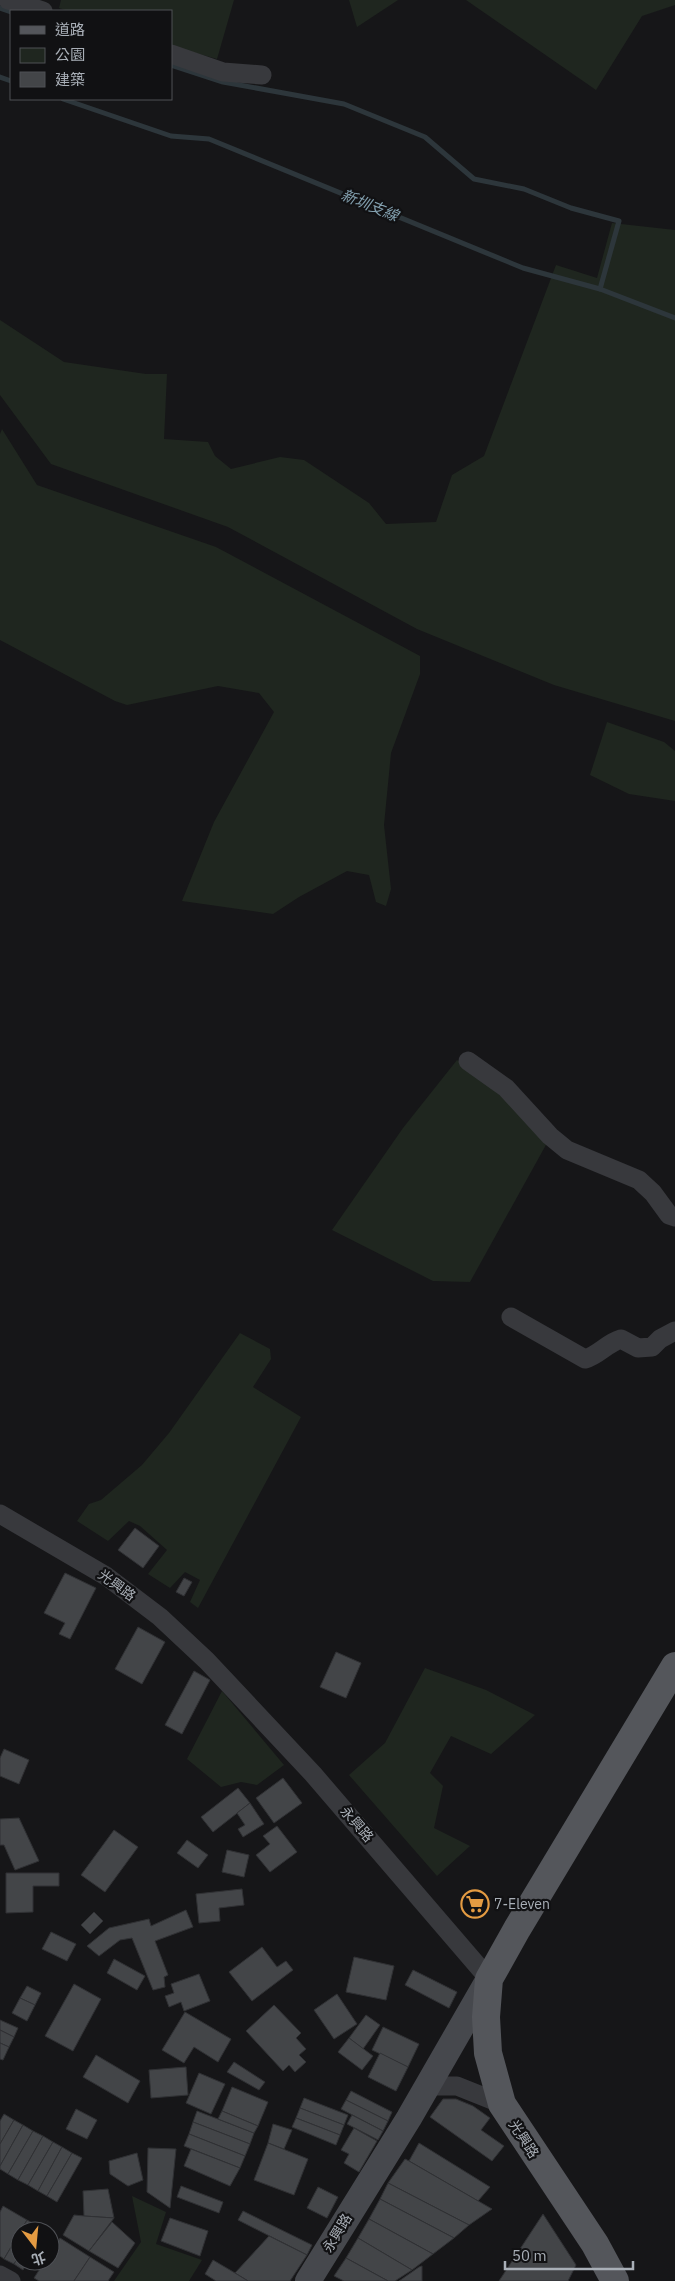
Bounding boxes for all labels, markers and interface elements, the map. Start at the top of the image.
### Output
legend [10,10,172,100]
text: 道路 [55,20,85,39]
text: 公園 [55,45,85,64]
text: 建築 [55,70,85,89]
water label: 新圳支線 [339,185,403,226]
street label: 光興路 [95,1565,139,1605]
street label: 永興路 [336,1802,378,1846]
supermarket icon: 7-Eleven [460,1889,490,1919]
place label: 7-Eleven [494,1895,550,1913]
street label: 光興路 [505,2116,543,2162]
street label: 永興路 [318,2210,356,2256]
north arrow [10,2221,60,2271]
scale bar [505,2238,632,2270]
text: 50 m [512,2246,547,2265]
text: 北 [29,2248,48,2269]

